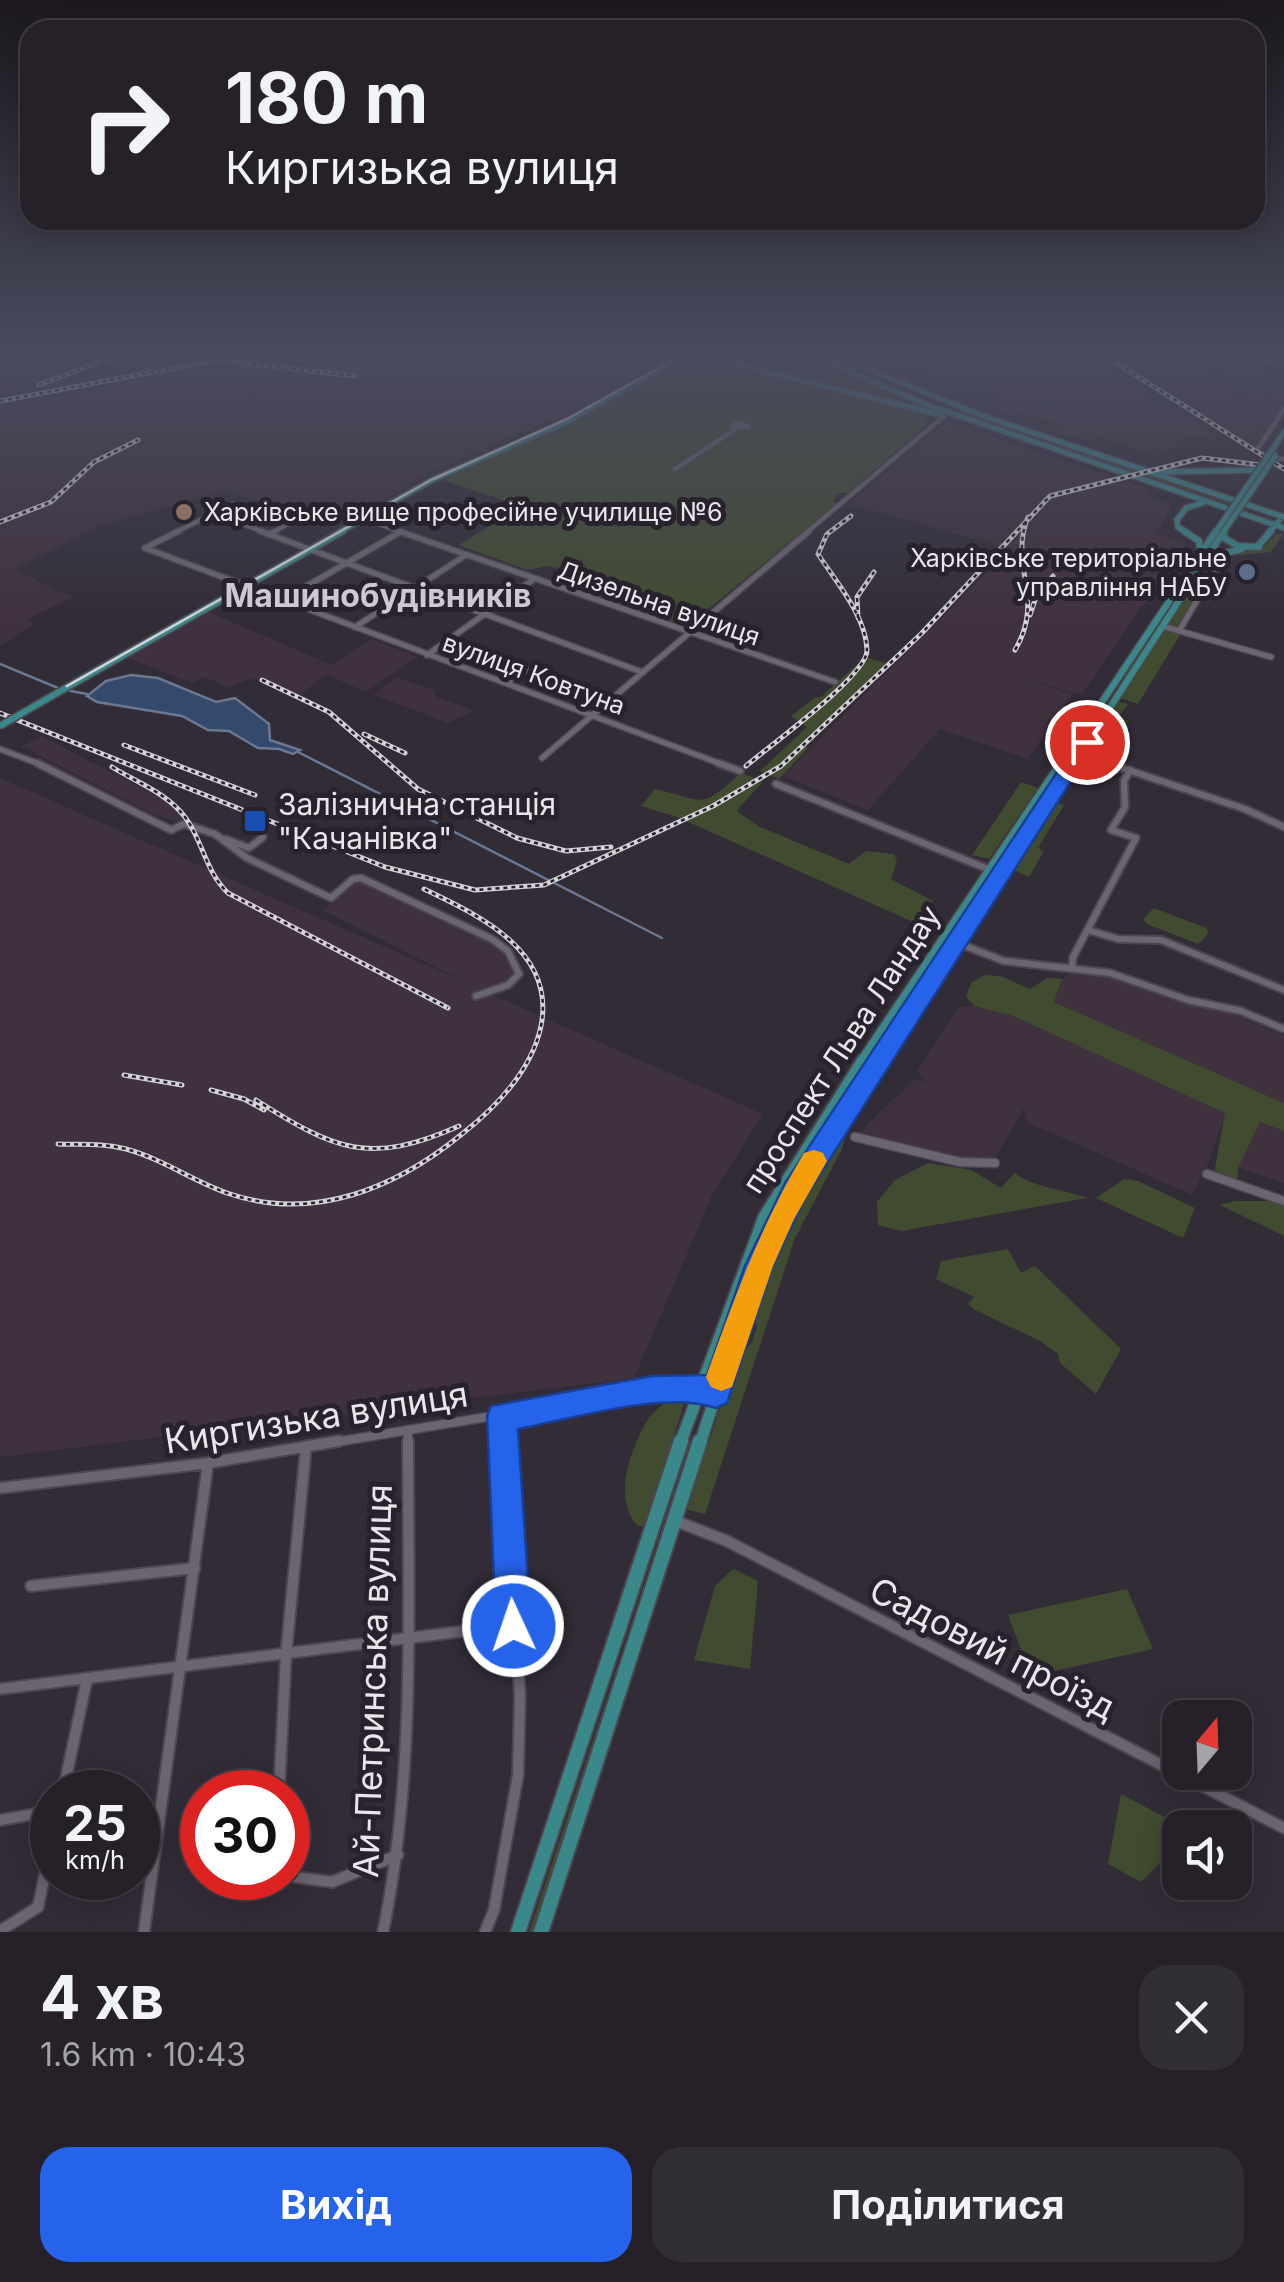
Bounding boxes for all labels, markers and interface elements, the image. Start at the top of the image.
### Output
text: 180 m [225,55,428,140]
icon: right [60,60,190,190]
text: Киргизька вулиця [225,140,619,195]
place label: Харківське вище професійне училище №6 [204,497,722,527]
marker: Харківське вище професійне училище №6 [173,501,195,523]
place label: Харківське територіальне управління НАБУ [910,543,1227,602]
street label: Дизельна вулиця [554,554,764,652]
marker: Харківське територіальне управління НАБУ [1236,561,1258,583]
district label: Машинобудівників [225,576,531,615]
street label: вулиця Ковтуна [439,627,629,721]
pin [1045,700,1130,785]
icon: arrive [1060,715,1115,770]
place label: Залізнична станція "Качанівка" [278,786,556,856]
marker: Залізнична станція "Качанівка" [242,808,268,834]
street label: проспект Льва Ландау [735,898,948,1199]
street label: Киргизька вулиця [161,1372,471,1462]
street label: Ай-Петринська вулиця [344,1483,400,1879]
street label: Садовий проїзд [863,1568,1123,1728]
position arrow [461,1574,565,1678]
north arrow [1162,1700,1252,1790]
map controls [1162,1700,1252,1900]
speed limit sign: 30 [180,1770,310,1900]
text: 25 [63,1793,127,1853]
button: sound [1162,1810,1252,1900]
text: km/h [65,1845,125,1875]
text: 4 хв [40,1961,164,2033]
button: close [1139,1965,1244,2070]
text: 1.6 km · 10:43 [40,2035,246,2074]
button: Вихід [40,2147,632,2262]
button: Поділитися [652,2147,1244,2262]

